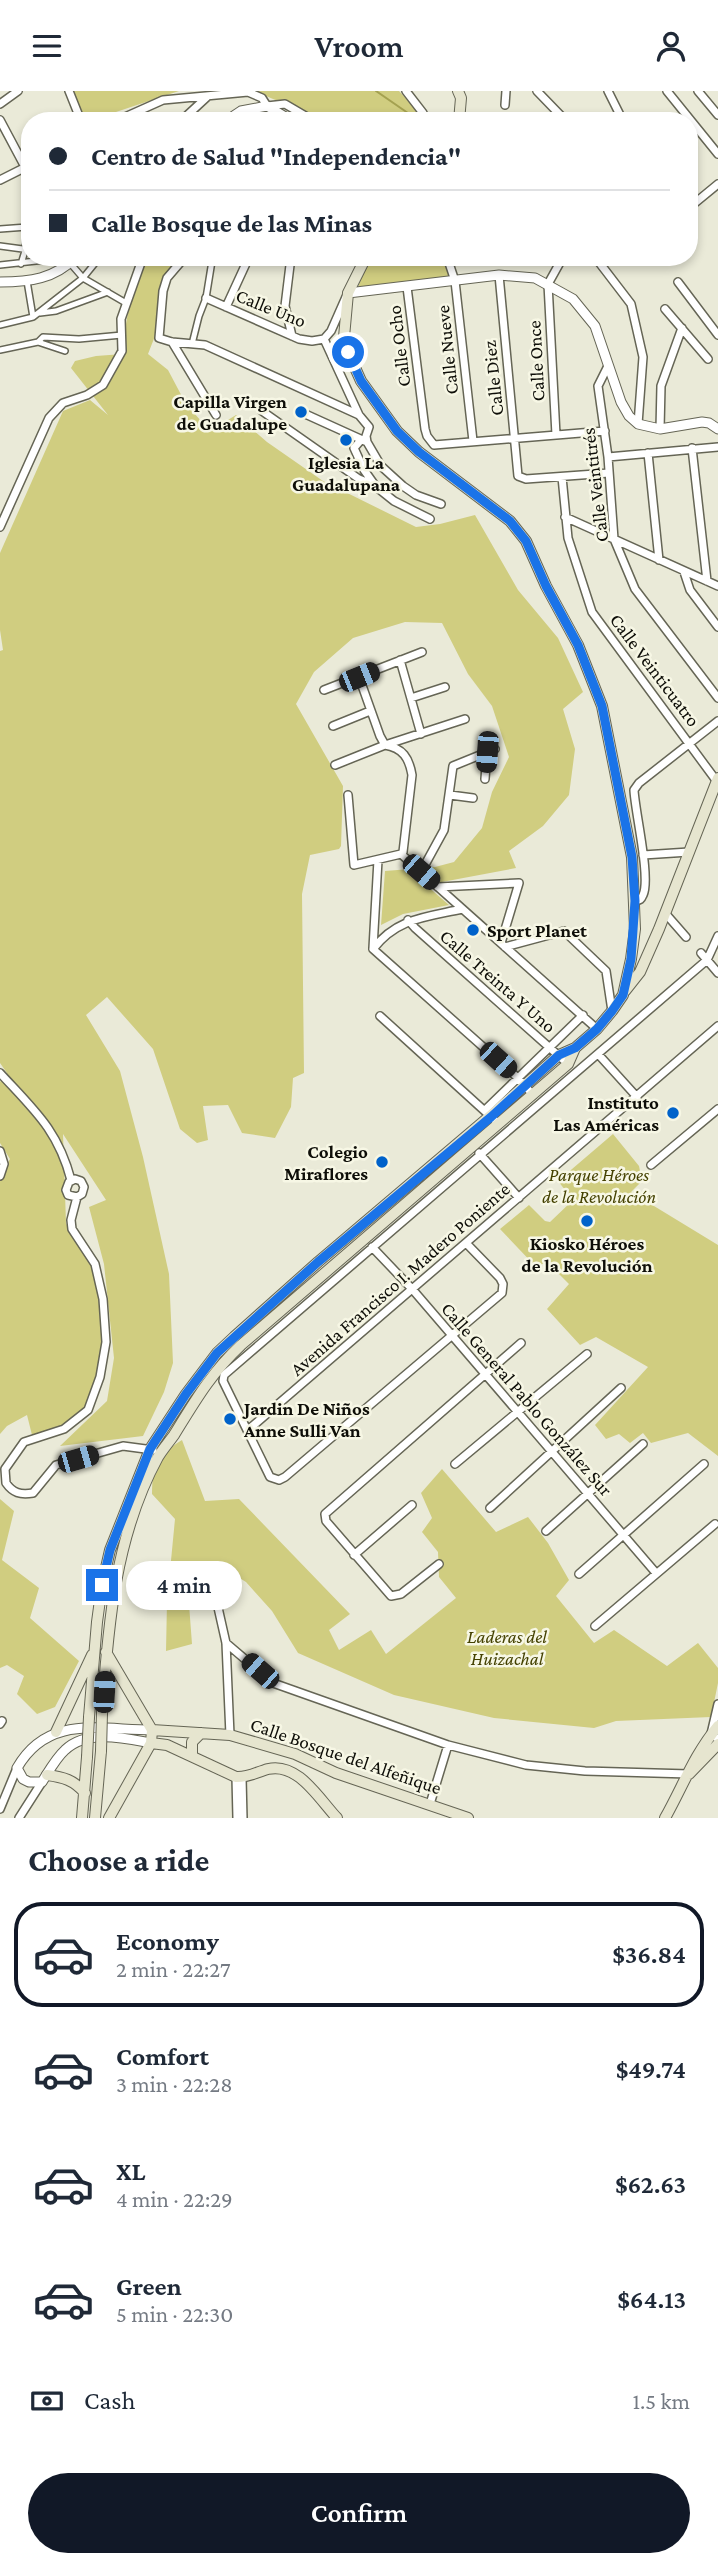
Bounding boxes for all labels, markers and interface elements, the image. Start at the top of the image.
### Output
icon: menu [28,27,66,65]
icon: person [652,27,690,65]
text: Vroom [315,28,404,64]
text: Centro de Salud "Independencia" [91,142,461,171]
text: Calle Bosque de las Minas [91,209,372,238]
street label: Calle Uno [233,284,309,332]
street label: Calle Ocho [384,304,414,388]
street label: Calle Nueve [432,304,462,396]
street label: Calle Once [523,320,549,402]
route start [332,336,364,368]
street label: Calle Diez [479,339,507,417]
place label: Capilla Virgen de Guadalupe [173,391,287,434]
marker: Capilla Virgen de Guadalupe [293,404,309,420]
street label: Calle Veintitrés [578,427,612,543]
marker: Iglesia La Guadalupana [338,432,354,448]
place label: Iglesia La Guadalupana [292,452,401,495]
street label: Calle Veinticuatro [606,610,704,730]
car [336,659,383,695]
car [476,730,499,774]
car [399,850,444,894]
place label: Sport Planet [487,920,587,941]
marker: Sport Planet [465,922,481,938]
street label: Calle Treinta Y Uno [436,925,560,1037]
car [476,1038,521,1082]
place label: Instituto Las Américas [553,1092,659,1135]
marker: Instituto Las Américas [665,1105,681,1121]
place label: Colegio Miraflores [284,1141,368,1184]
marker: Colegio Miraflores [374,1154,390,1170]
park label: Parque Héroes de la Revolución [542,1164,656,1207]
street label: Avenida Francisco I. Madero Poniente [286,1178,514,1380]
marker: Kiosko Héroes de la Revolución [579,1213,595,1229]
place label: Kiosko Héroes de la Revolución [521,1233,653,1276]
street label: Calle General Pablo González Sur [437,1298,617,1500]
place label: Jardin De Niños Anne Sulli Van [242,1398,370,1441]
marker: Jardin De Niños Anne Sulli Van [222,1411,238,1427]
car [55,1443,102,1475]
callout: 4 min [126,1561,242,1609]
route end [86,1569,118,1601]
text: 4 min [157,1572,211,1598]
park label: Laderas del Huizachal [467,1626,547,1669]
car [238,1649,283,1693]
car [93,1670,116,1714]
street label: Calle Bosque del Alfeñique [248,1713,444,1799]
text: Choose a ride [28,1842,209,1878]
icon: car [32,1923,95,1986]
text: Economy [116,1927,219,1956]
text: $36.84 [612,1940,686,1969]
text: 2 min · 22:27 [116,1956,231,1982]
icon: car [32,2038,95,2101]
text: Comfort [116,2042,209,2071]
text: $49.74 [616,2055,686,2084]
text: 3 min · 22:28 [116,2071,233,2097]
icon: car [32,2153,95,2216]
text: XL [116,2157,145,2186]
text: $62.63 [615,2170,686,2199]
text: 4 min · 22:29 [116,2186,233,2212]
icon: car [32,2268,95,2331]
text: Green [116,2272,182,2301]
text: $64.13 [617,2285,686,2314]
text: 5 min · 22:30 [116,2301,233,2327]
icon: cash [28,2382,66,2420]
text: Cash [84,2386,135,2415]
text: 1.5 km [632,2388,690,2414]
button: Confirm [28,2473,690,2553]

